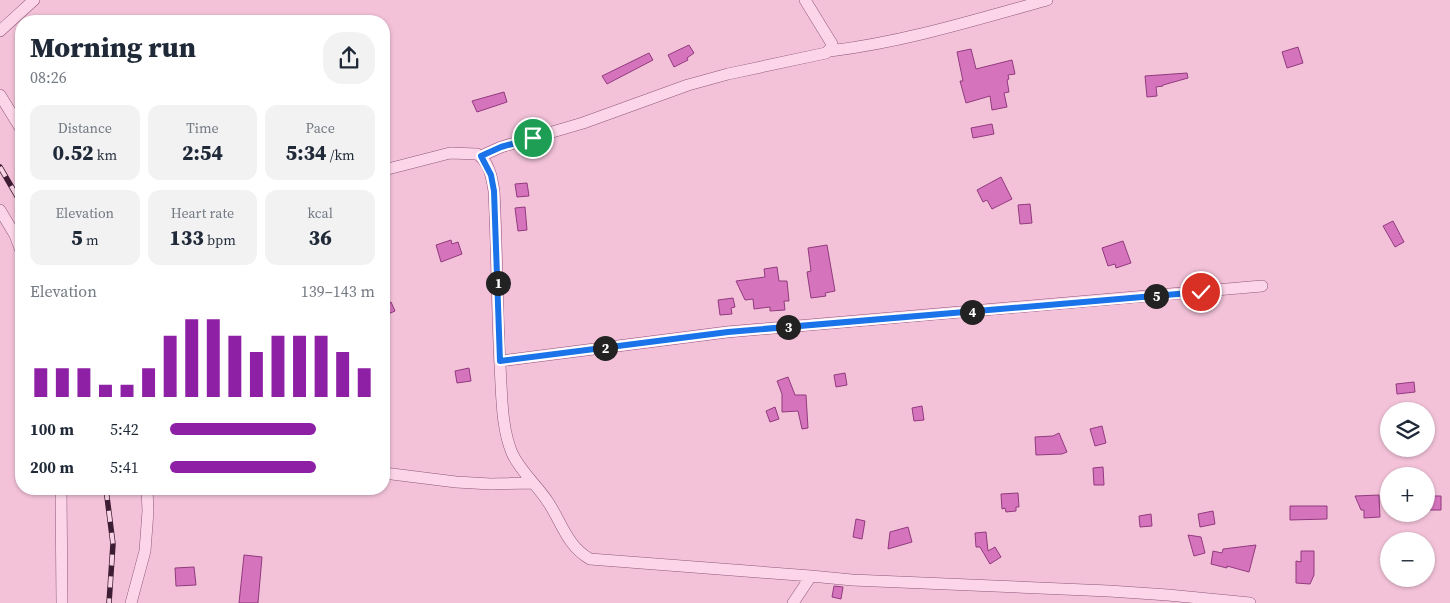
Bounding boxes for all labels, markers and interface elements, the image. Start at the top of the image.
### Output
text: Morning run [30,28,196,66]
button: share [323,32,375,84]
text: 08:26 [30,66,67,88]
pin [512,117,554,159]
text: Distance [58,118,112,138]
text: Time [186,118,219,138]
text: Pace [305,118,335,138]
icon: arrive [519,124,547,152]
text: 0.52 [53,138,94,167]
text: 2:54 [182,138,223,167]
text: 5:34 [286,138,327,167]
text: km [94,145,117,165]
text: /km [327,145,355,165]
text: Elevation [56,203,114,223]
text: Heart rate [171,203,234,223]
text: kcal [307,203,333,223]
text: 5 [71,223,83,252]
text: 133 [169,223,204,252]
text: 36 [309,223,332,252]
text: m [83,230,99,250]
text: bpm [204,230,236,250]
pin: 1 [486,270,510,296]
pin [1180,271,1222,313]
text: 1 [495,273,502,293]
icon: check [1187,278,1215,306]
text: Elevation [30,280,97,302]
text: 139–143 m [301,280,375,302]
pin: 5 [1144,284,1168,308]
text: 5 [1153,286,1160,306]
pin: 4 [960,300,984,324]
text: 4 [969,302,976,322]
pin: 3 [776,314,800,340]
text: 3 [785,317,792,337]
pin: 2 [592,336,618,360]
text: 2 [602,338,609,358]
map controls [1380,402,1435,587]
button: layers [1380,402,1435,457]
text: 100 m [30,418,74,440]
text: 5:42 [110,418,139,440]
text: 200 m [30,456,74,478]
text: 5:41 [110,456,139,478]
button: + [1380,467,1435,522]
button: − [1380,532,1435,587]

